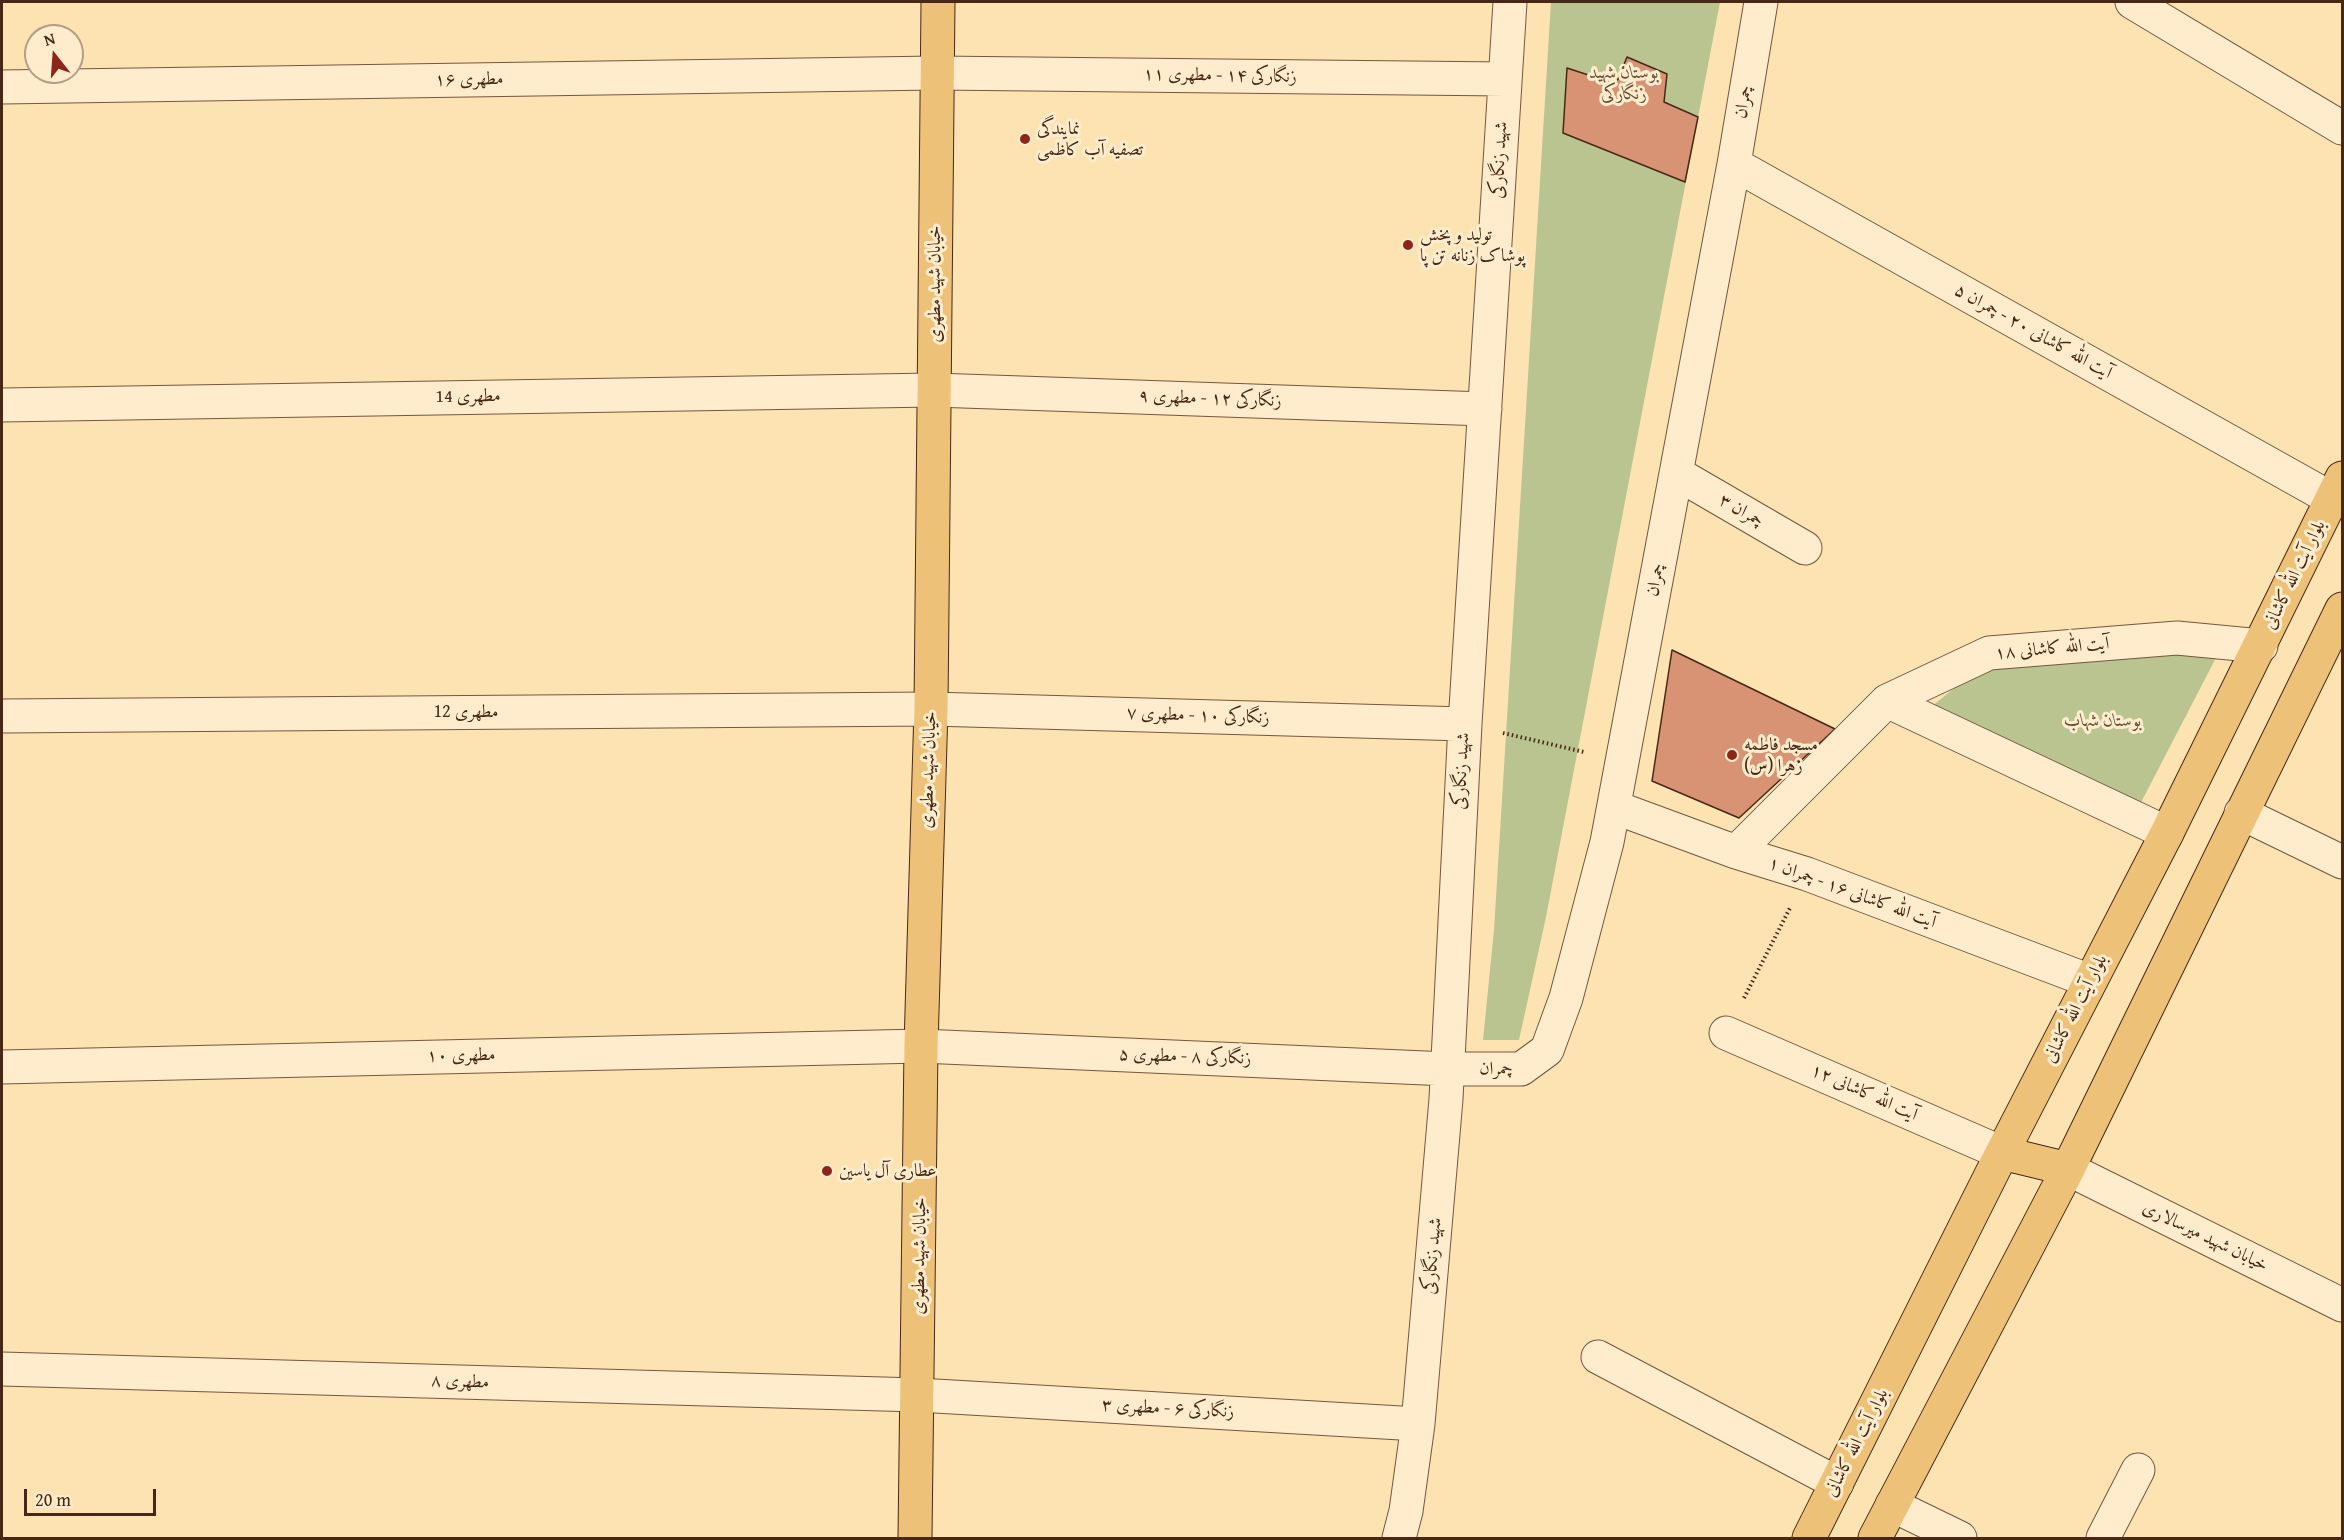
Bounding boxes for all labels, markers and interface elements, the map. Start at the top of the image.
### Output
north arrow [24,24,84,84]
text: N [41,26,58,52]
park label: بوستان شهید زنگارکی [1589,62,1659,104]
street label: زنگارکی ۱۴ - مطهری ۱۱ [1143,64,1297,88]
street label: مطهری ۱۶ [434,69,504,91]
street label: چمران [1730,84,1758,120]
place label: نمایندگی تصفیه آب کاظمی [1037,118,1143,160]
street label: شهید زنگارکی [1487,121,1513,199]
marker: نمایندگی تصفیه آب کاظمی [1018,132,1032,146]
place label: تولید و پخش پوشاک زنانه تن پا [1420,224,1525,266]
street label: خیابان شهید مطهری [924,225,946,343]
marker: تولید و پخش پوشاک زنانه تن پا [1401,238,1415,252]
street label: آیت الله کاشانی ۲۰ - چمران ۵ [1950,280,2116,384]
street label: مطهری 14 [435,386,501,408]
street label: زنگارکی ۱۲ - مطهری ۹ [1138,386,1282,412]
street label: چمران ۳ [1715,490,1767,532]
street label: بلوار آیت الله کاشانی [2259,517,2331,633]
street label: چمران [1642,561,1670,599]
street label: آیت الله کاشانی ۱۸ [1994,633,2110,665]
street label: مطهری 12 [433,701,499,723]
street label: زنگارکی ۱۰ - مطهری ۷ [1126,703,1270,729]
park label: بوستان شهاب [2064,710,2142,732]
street label: خیابان شهید مطهری [916,711,942,829]
street label: شهید زنگارکی [1449,732,1475,810]
place label: مسجد فاطمه زهرا (س) [1744,734,1818,777]
marker: مسجد فاطمه زهرا (س) [1725,748,1739,762]
street label: آیت الله کاشانی ۱۶ - چمران ۱ [1765,853,1939,933]
street label: بلوار آیت الله کاشانی [2039,951,2113,1067]
street label: زنگارکی ۸ - مطهری ۵ [1118,1044,1252,1070]
street label: مطهری ۱۰ [426,1045,496,1067]
street label: چمران [1479,1058,1513,1080]
street label: آیت الله کاشانی ۱۲ [1807,1060,1921,1126]
place label: عطاری آل یاسین [839,1160,937,1182]
marker: عطاری آل یاسین [820,1164,834,1178]
street label: خیابان شهید مطهری [908,1197,932,1315]
street label: خیابان شهید میرسالاری [2139,1197,2271,1277]
street label: شهید زنگارکی [1419,1217,1447,1295]
street label: مطهری ۸ [430,1370,490,1394]
street label: بلوار آیت الله کاشانی [1820,1385,1894,1501]
street label: زنگارکی ۶ - مطهری ۳ [1101,1395,1235,1423]
scale bar [27,1477,159,1515]
text: 20 m [35,1486,71,1513]

